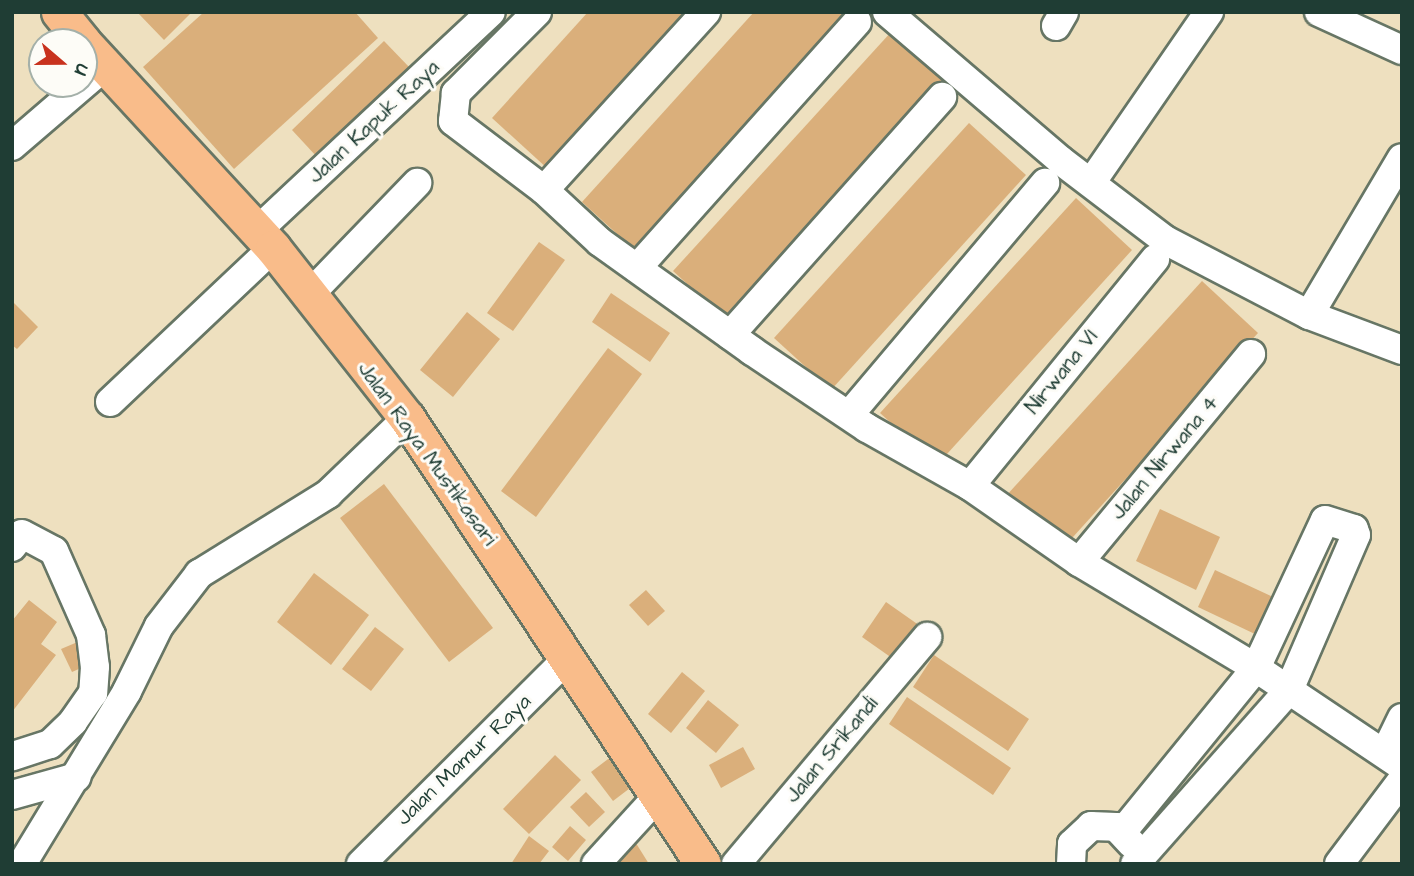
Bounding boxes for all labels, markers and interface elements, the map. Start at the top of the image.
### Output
north arrow [28,28,98,98]
street label: Jalan Kapuk Raya [303,55,445,189]
text: U [67,60,96,79]
street label: Nirwana VI [1020,325,1104,419]
street label: Jalan Raya Mustikasari [352,357,502,551]
street label: Jalan Nirwana 4 [1106,391,1224,525]
street label: Jalan Mamur Raya [391,689,537,831]
street label: Jalan Srikandi [780,692,884,808]

